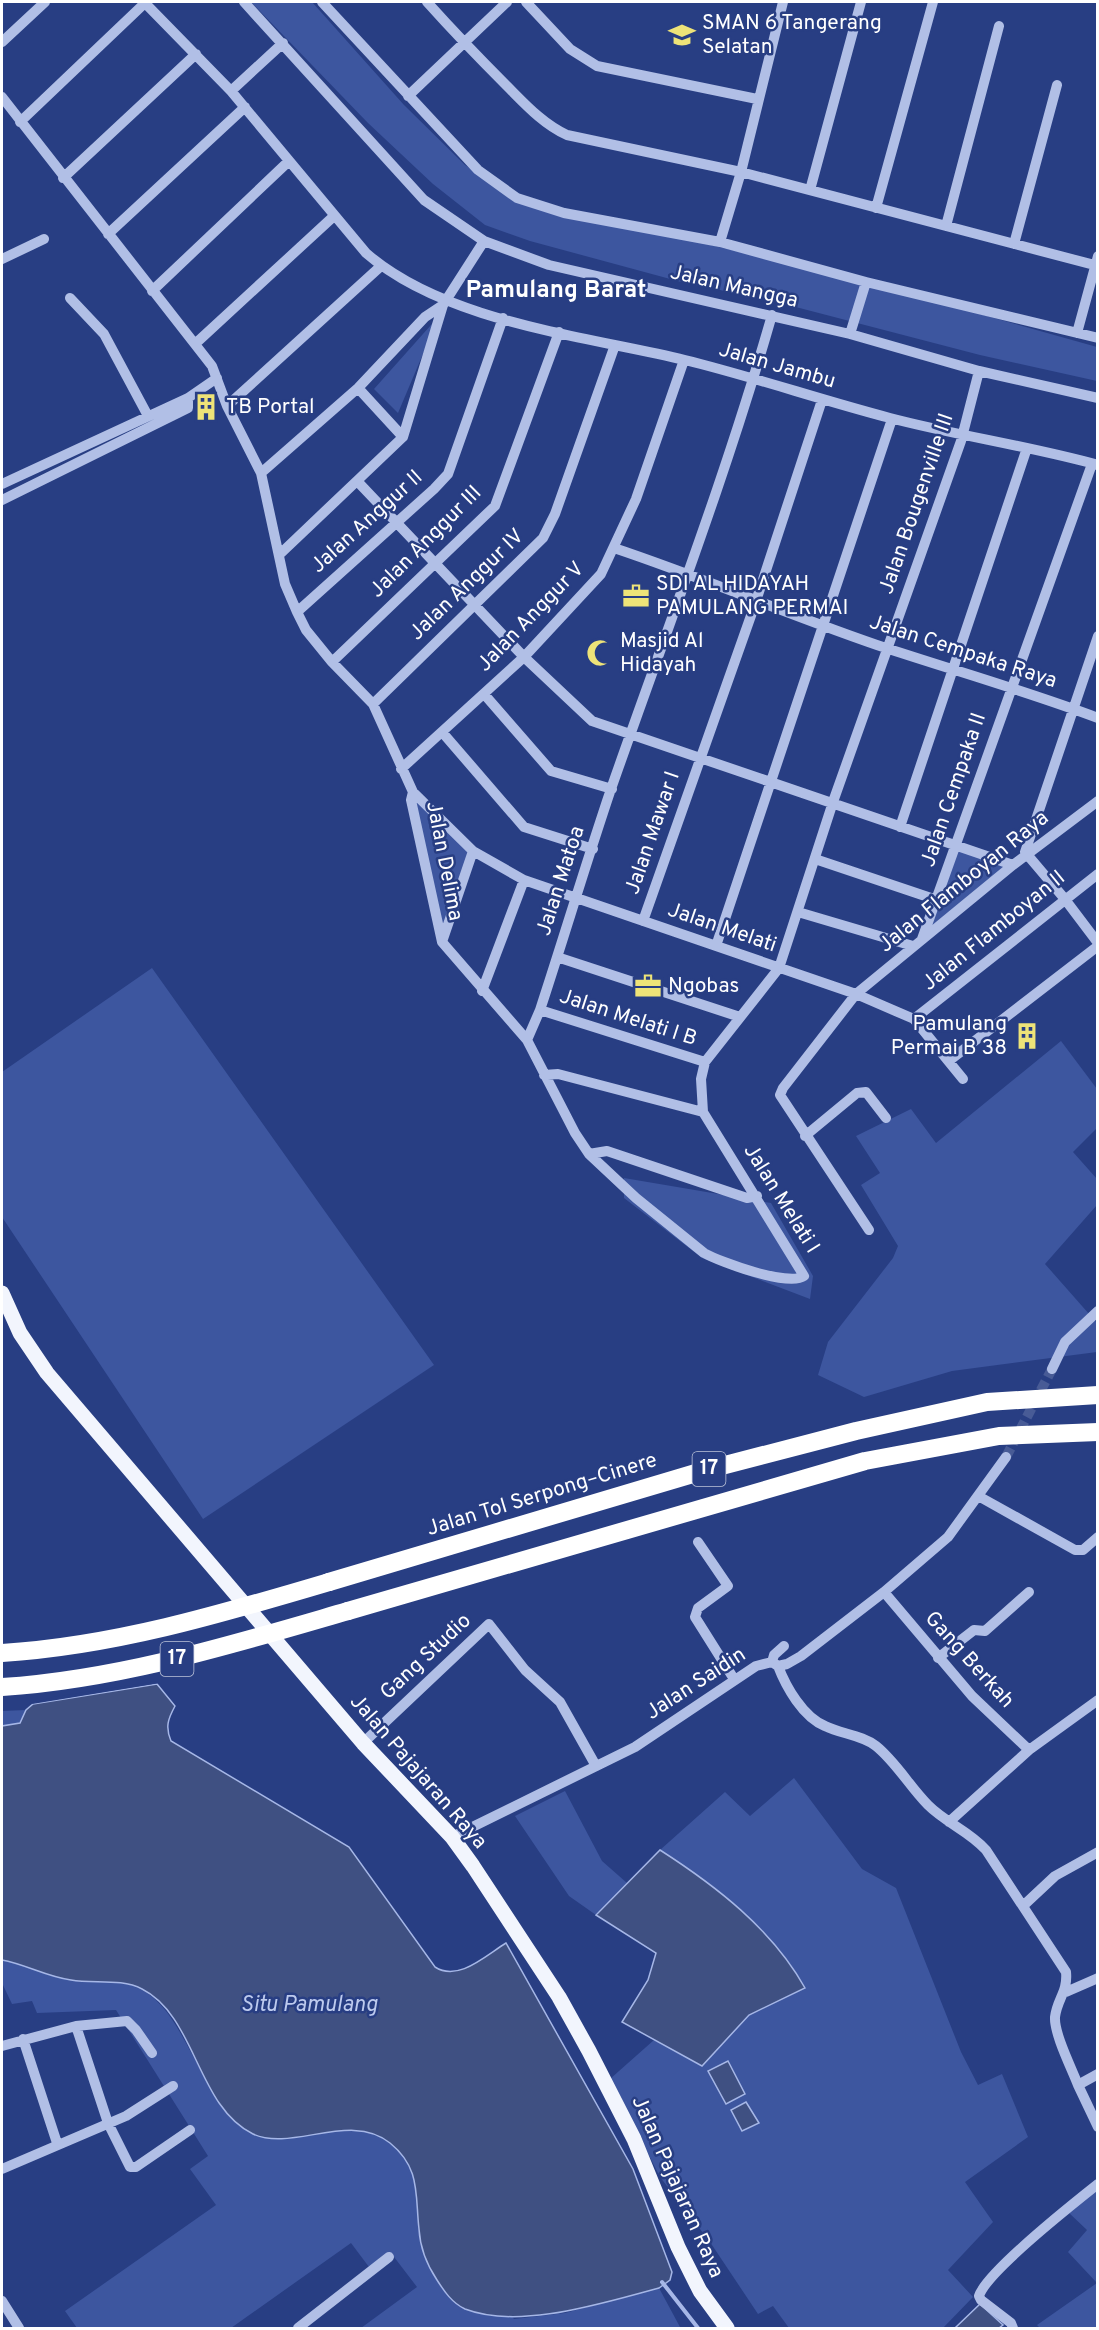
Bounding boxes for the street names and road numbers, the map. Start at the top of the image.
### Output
street label: Jalan Mangga [667,259,801,315]
street label: Jalan Jambu [715,336,839,396]
street label: Jalan Bougenville III [873,410,961,598]
street label: Jalan Anggur II [305,464,429,580]
street label: Jalan Anggur III [364,480,488,604]
street label: Jalan Anggur IV [404,523,530,647]
street label: Jalan Anggur V [472,556,590,678]
street label: Jalan Cempaka Raya [866,609,1060,695]
street label: Jalan Cempaka II [915,710,993,870]
street label: Jalan Mawar I [619,768,687,898]
street label: Jalan Delima [419,799,469,923]
street label: Jalan Flamboyan Raya [873,805,1055,959]
street label: Jalan Matoa [531,823,591,939]
street label: Jalan Flamboyan II [917,865,1071,997]
street label: Jalan Melati [664,897,780,959]
street label: Jalan Melati I B [556,983,700,1053]
street label: Jalan Melati I [737,1139,825,1259]
street label: Jalan Tol Serpong–Cinere [424,1447,660,1543]
road number: 17 [692,1452,726,1486]
street label: Gang Berkah [918,1606,1020,1714]
street label: Gang Studio [375,1608,477,1706]
road number: 17 [160,1642,194,1676]
street label: Jalan Saidin [641,1642,751,1726]
street label: Jalan Pajajaran Raya [343,1689,493,1855]
street label: Jalan Pajajaran Raya [625,2092,729,2282]

